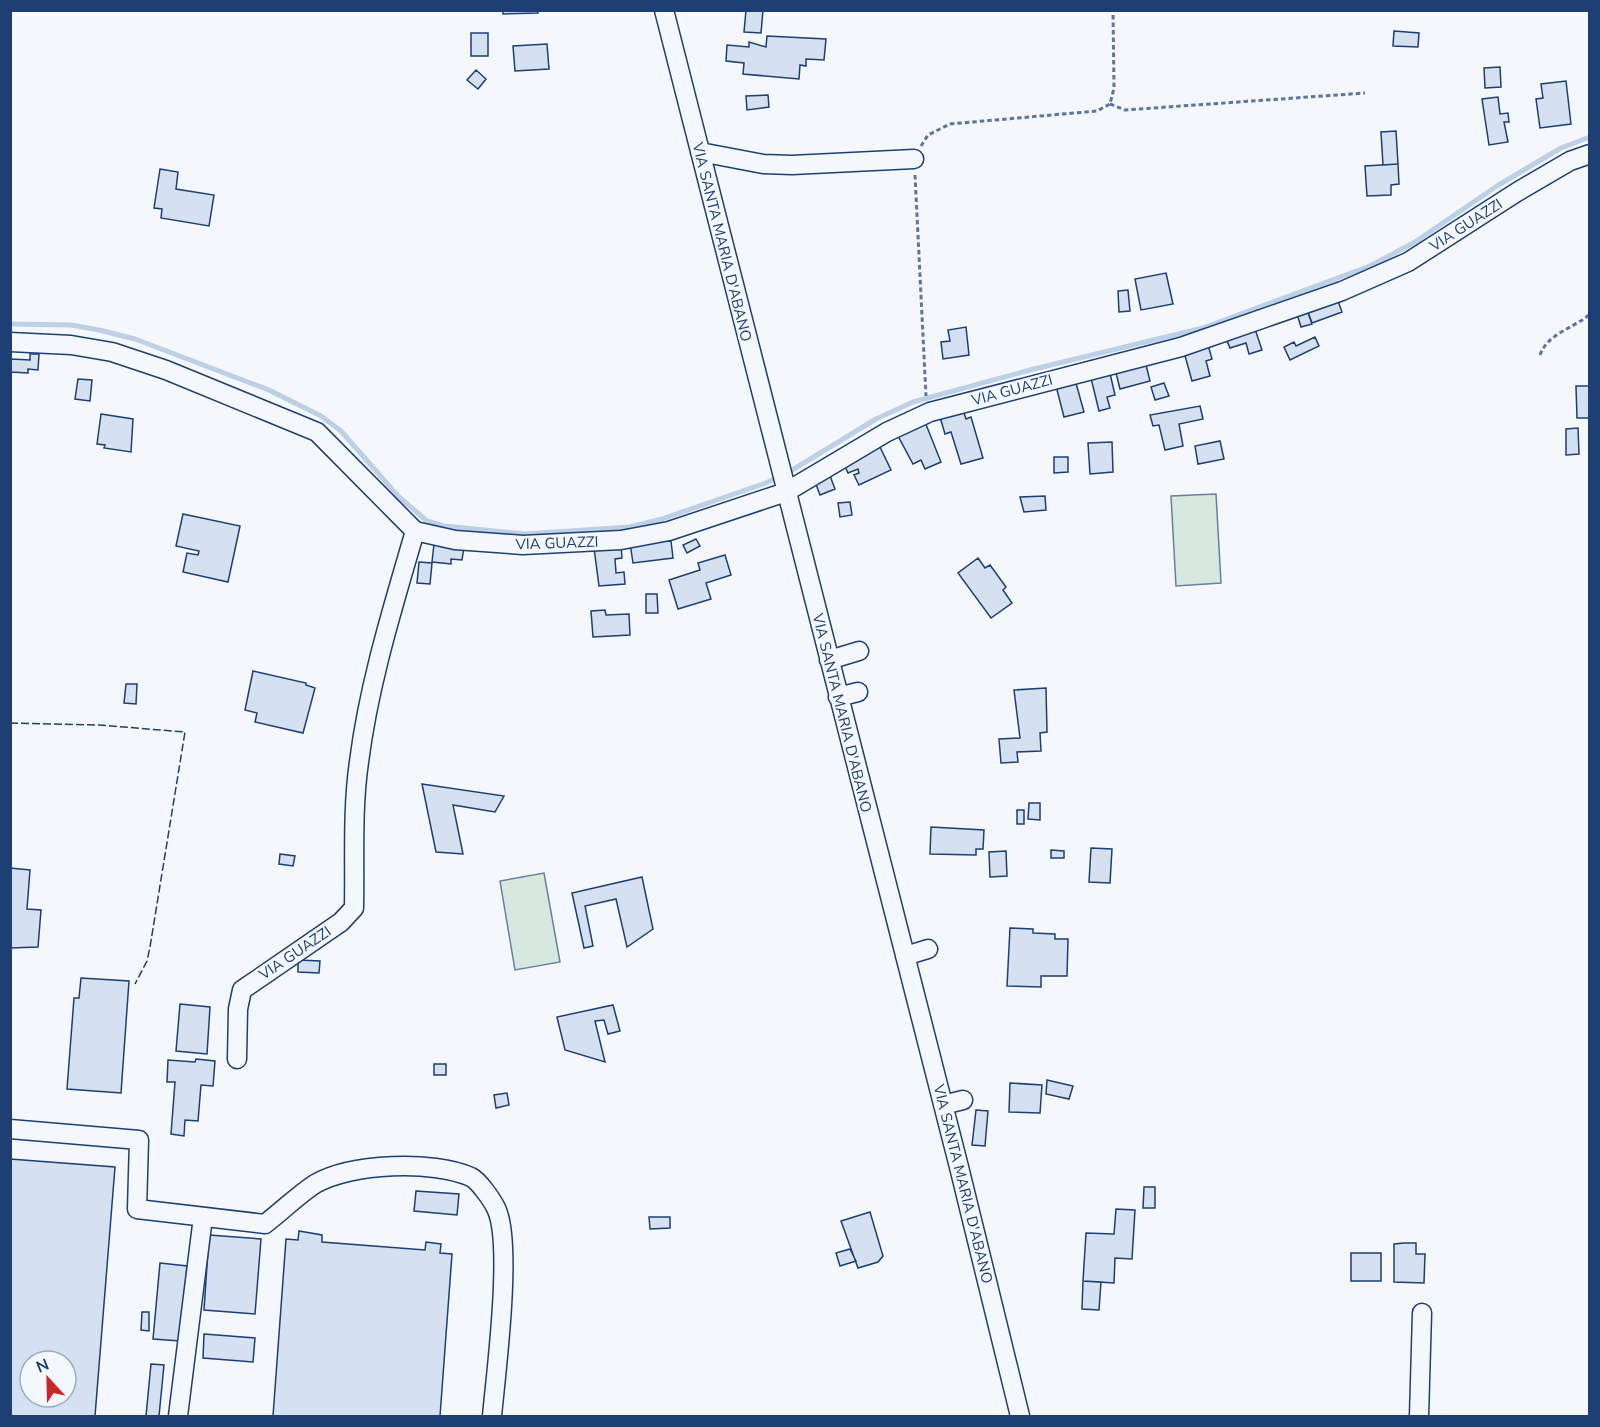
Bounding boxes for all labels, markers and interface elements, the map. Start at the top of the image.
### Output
street label: VIA SANTA MARIA D'ABANO [687,140,756,344]
street label: VIA GUAZZI [1425,194,1506,257]
street label: VIA GUAZZI [968,370,1055,411]
street label: VIA GUAZZI [514,532,599,554]
street label: VIA SANTA MARIA D'ABANO [807,611,876,815]
street label: VIA GUAZZI [254,922,335,985]
street label: VIA SANTA MARIA D'ABANO [928,1082,997,1286]
north arrow [18,1349,78,1409]
text: N [33,1354,52,1378]

